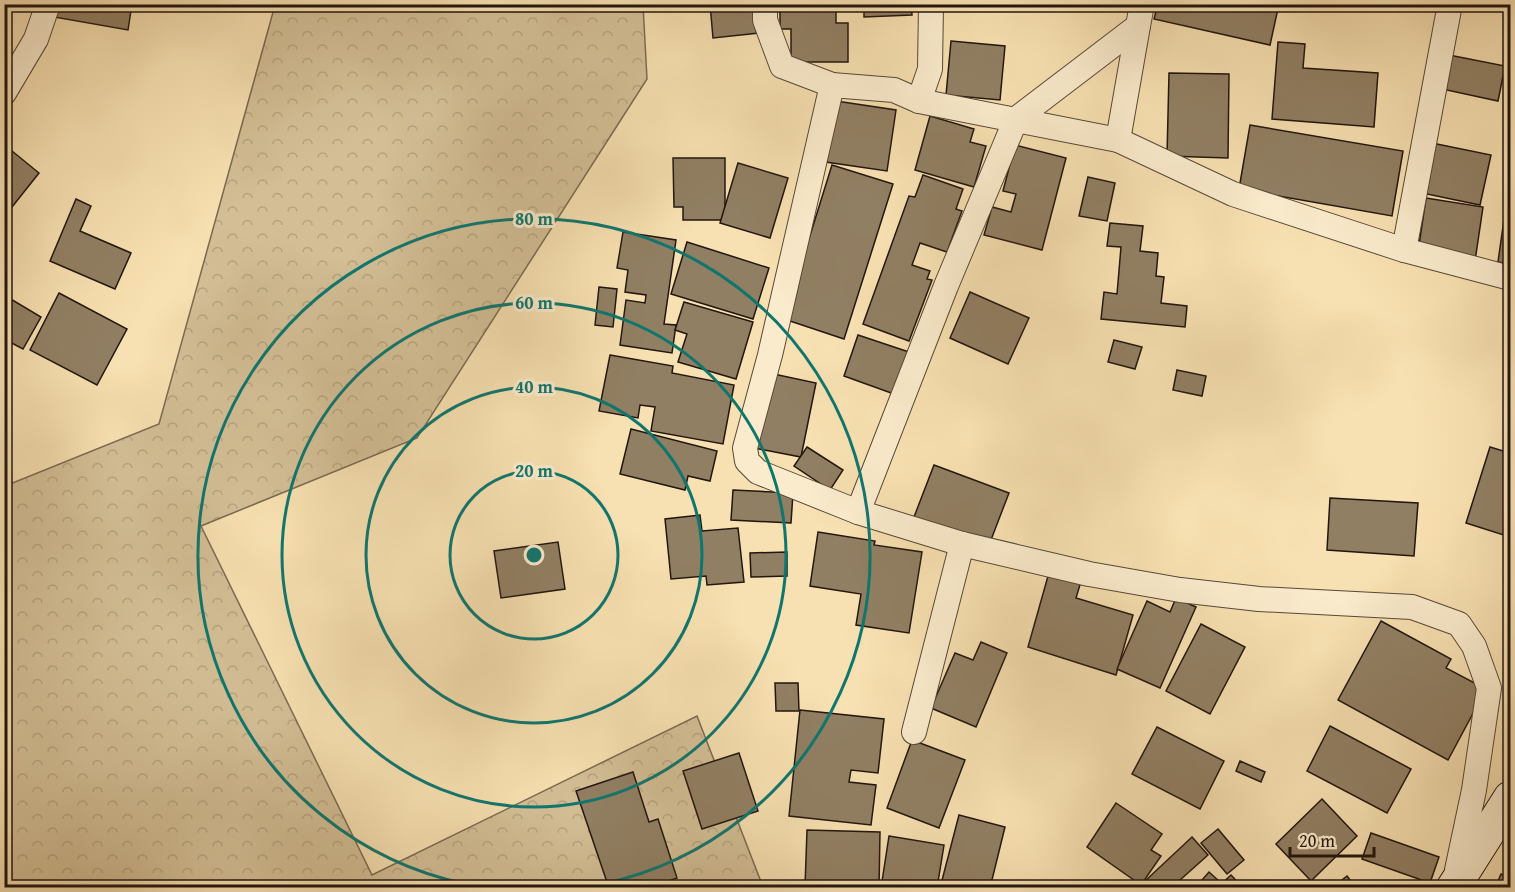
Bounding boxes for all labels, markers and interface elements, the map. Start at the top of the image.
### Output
text: 80 m [515,205,554,232]
text: 60 m [515,289,554,316]
text: 40 m [515,373,554,400]
text: 20 m [515,457,554,484]
centre of rings [524,545,544,565]
scale bar [1290,820,1374,858]
text: 20 m [1299,827,1335,854]

